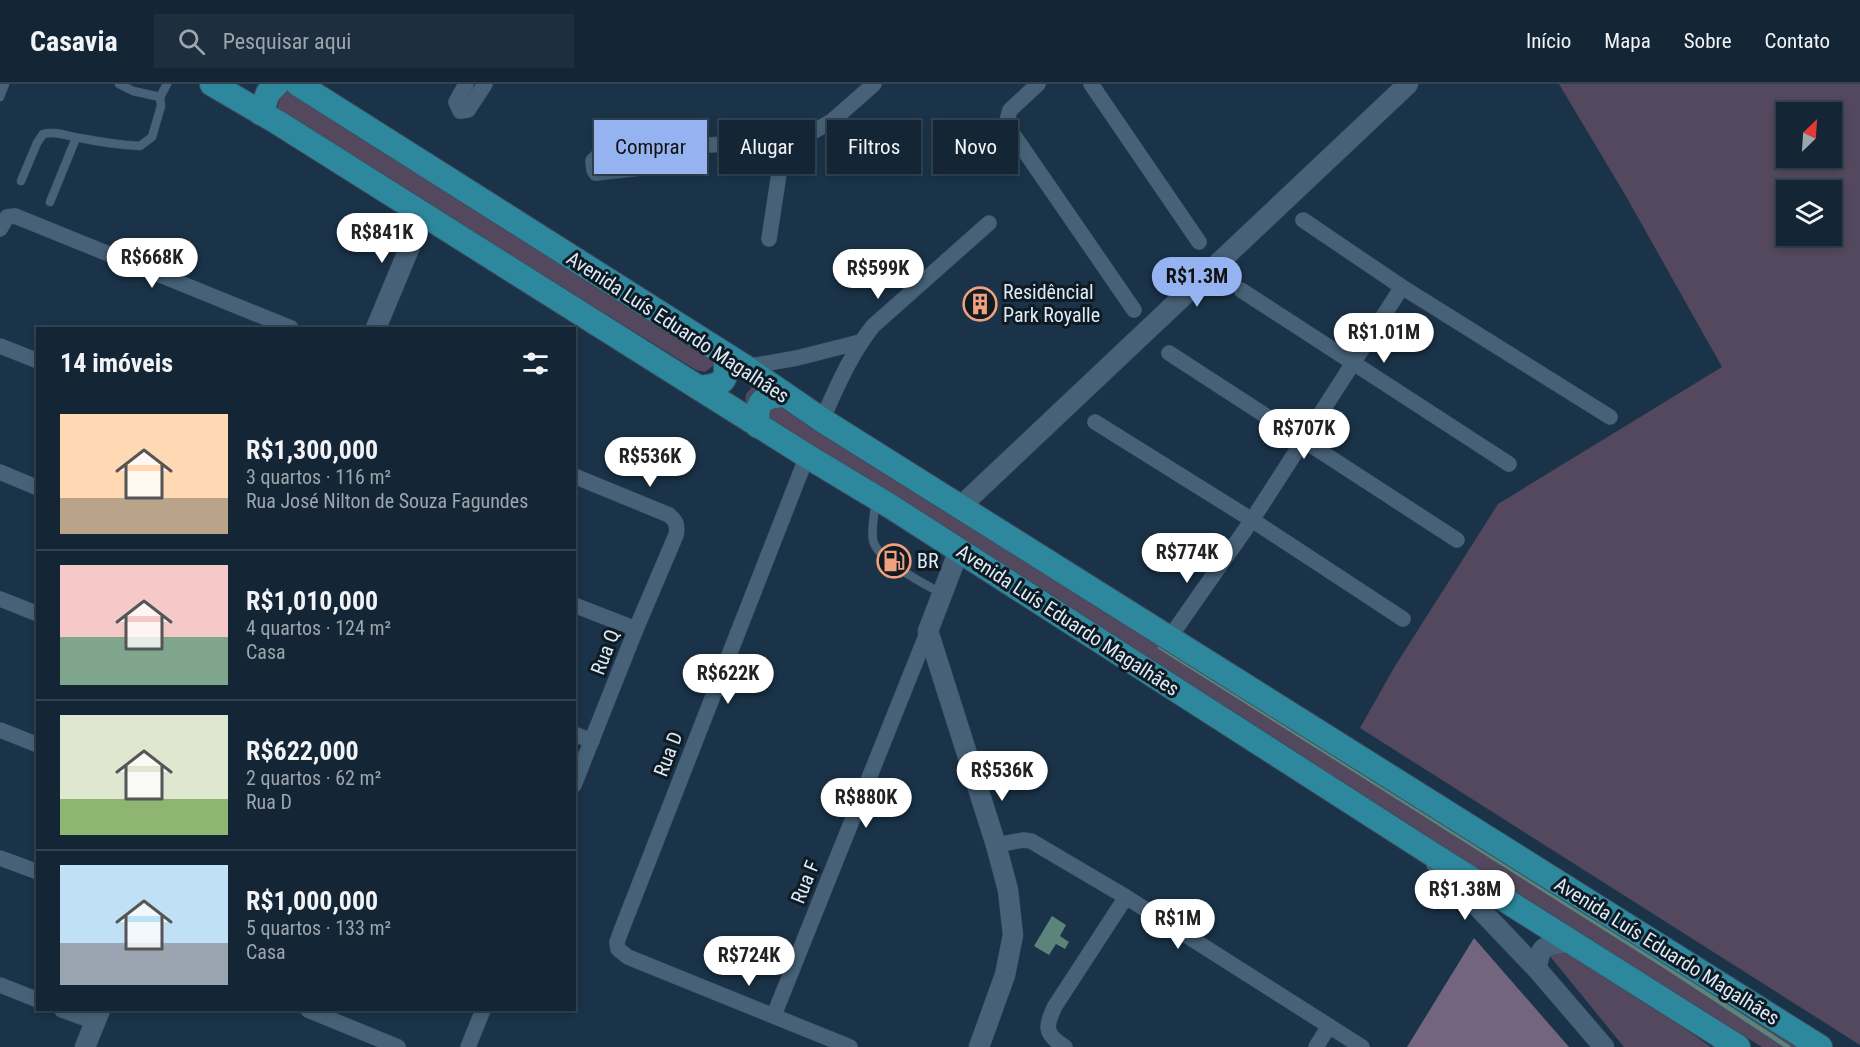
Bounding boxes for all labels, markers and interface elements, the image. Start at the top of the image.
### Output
search box [154,14,574,68]
text: Casavia [30,25,118,58]
icon: search [175,25,208,58]
text: Pesquisar aqui [223,29,351,54]
text: Início [1526,29,1571,53]
text: Mapa [1604,29,1651,53]
text: Sobre [1684,29,1732,53]
text: Contato [1765,29,1830,53]
north arrow [1776,102,1842,168]
map controls [1776,102,1842,246]
chip: Comprar [594,120,707,174]
chip: Alugar [719,120,815,174]
chip: Filtros [827,120,921,174]
chip: Novo [933,120,1018,174]
button: layers [1776,180,1842,246]
pin: R$841K [333,213,431,264]
text: R$841K [351,220,413,244]
pin: R$668K [103,238,201,289]
text: R$668K [121,245,183,269]
street label: Avenida Luís Eduardo Magalhães [562,246,794,408]
pin: R$599K [829,249,927,300]
text: R$599K [847,256,909,280]
pin: R$1.3M [1148,257,1246,308]
text: R$1.3M [1166,264,1228,288]
place label: Residêncial Park Royalle [1003,280,1100,327]
building icon: Residêncial Park Royalle [962,286,998,322]
pin: R$1.01M [1329,313,1439,364]
text: R$1.01M [1348,320,1420,344]
icon: filters [519,347,552,380]
text: 14 imóveis [60,348,173,378]
pin: R$707K [1255,409,1353,460]
text: R$707K [1273,416,1335,440]
text: R$1,300,000 [246,435,378,465]
pin: R$536K [601,437,699,488]
icon: home [108,438,180,510]
text: R$536K [619,444,681,468]
text: 3 quartos · 116 m² [246,465,391,489]
text: Rua José Nilton de Souza Fagundes [246,489,528,513]
pin: R$774K [1138,533,1236,584]
street label: Avenida Luís Eduardo Magalhães [952,539,1184,701]
text: R$774K [1156,540,1218,564]
fuel station icon: BR [876,543,912,579]
place label: BR [917,549,939,573]
text: R$1,010,000 [246,586,378,616]
icon: home [108,589,180,661]
text: 4 quartos · 124 m² [246,616,391,640]
street label: Rua Q [585,626,625,678]
text: Casa [246,640,286,664]
pin: R$622K [679,654,777,705]
text: R$622K [697,661,759,685]
street label: Rua D [649,728,687,780]
text: R$622,000 [246,736,359,766]
icon: home [108,739,180,811]
pin: R$536K [953,751,1051,802]
text: R$536K [971,758,1033,782]
text: 2 quartos · 62 m² [246,766,381,790]
pin: R$880K [817,778,915,829]
text: R$880K [835,785,897,809]
text: Rua D [246,790,292,814]
street label: Rua F [786,857,824,907]
pin: R$1.38M [1410,870,1520,921]
street label: Avenida Luís Eduardo Magalhães [1550,872,1784,1030]
text: R$1.38M [1429,877,1501,901]
text: R$1,000,000 [246,886,378,916]
icon: home [108,889,180,961]
pin: R$1M [1142,899,1214,950]
text: R$1M [1155,906,1201,930]
text: 5 quartos · 133 m² [246,916,391,940]
pin: R$724K [700,936,798,987]
text: Casa [246,940,286,964]
text: R$724K [718,943,780,967]

